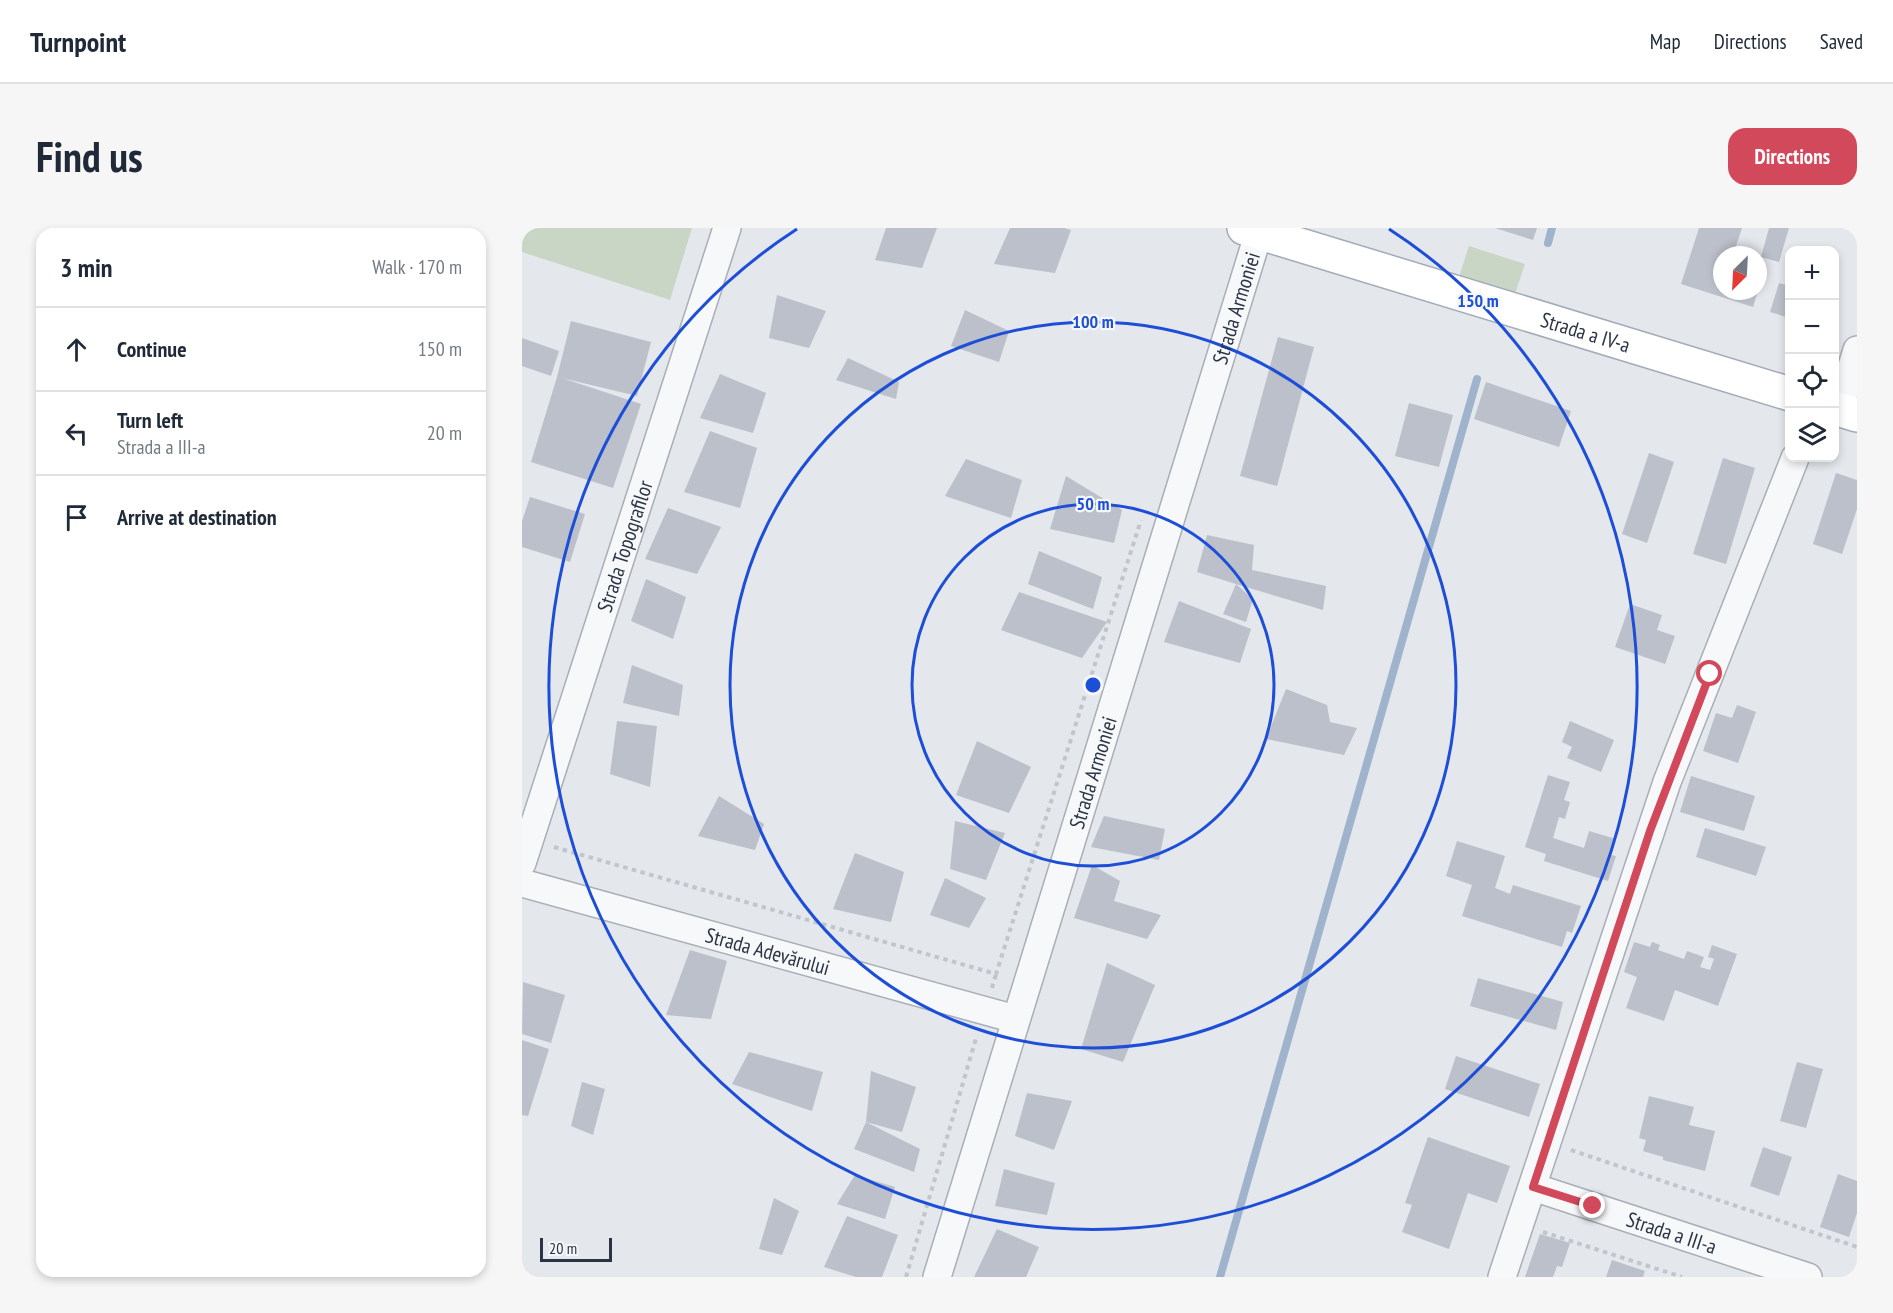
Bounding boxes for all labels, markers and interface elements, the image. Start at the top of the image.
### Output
text: Turnpoint [30,23,126,60]
text: Map [1650,28,1681,55]
text: Directions [1714,28,1787,55]
text: Saved [1820,28,1863,55]
button: Directions [1728,128,1857,185]
text: Find us [36,129,143,184]
north arrow [1713,246,1767,300]
map controls [1785,246,1839,462]
button: + [1785,246,1839,300]
street label: Strada Armoniei [1206,249,1266,367]
text: 3 min [60,251,113,284]
text: Walk · 170 m [372,254,462,280]
text: 150 m [1457,289,1499,312]
button: − [1785,300,1839,354]
street label: Strada a IV-a [1538,306,1634,358]
text: 100 m [1072,310,1114,333]
icon: ahead [60,333,93,366]
text: Continue [117,335,187,363]
text: 150 m [418,336,462,362]
button: locate [1785,354,1839,408]
text: Turn left [117,406,183,434]
button: layers [1785,408,1839,462]
icon: left [60,417,93,450]
text: 20 m [427,420,462,446]
text: Strada a III-a [117,434,205,460]
street label: Strada Topografilor [590,477,658,615]
text: 50 m [1077,492,1109,515]
icon: arrive [60,501,93,534]
text: Arrive at destination [117,503,277,531]
route start [1696,660,1722,686]
centre of rings [1083,675,1103,695]
street label: Strada Armoniei [1063,713,1122,832]
street label: Strada Adevărului [703,921,833,981]
route end [1579,1192,1605,1218]
street label: Strada a III-a [1623,1205,1720,1260]
scale bar [540,1235,612,1262]
text: 20 m [549,1238,577,1258]

